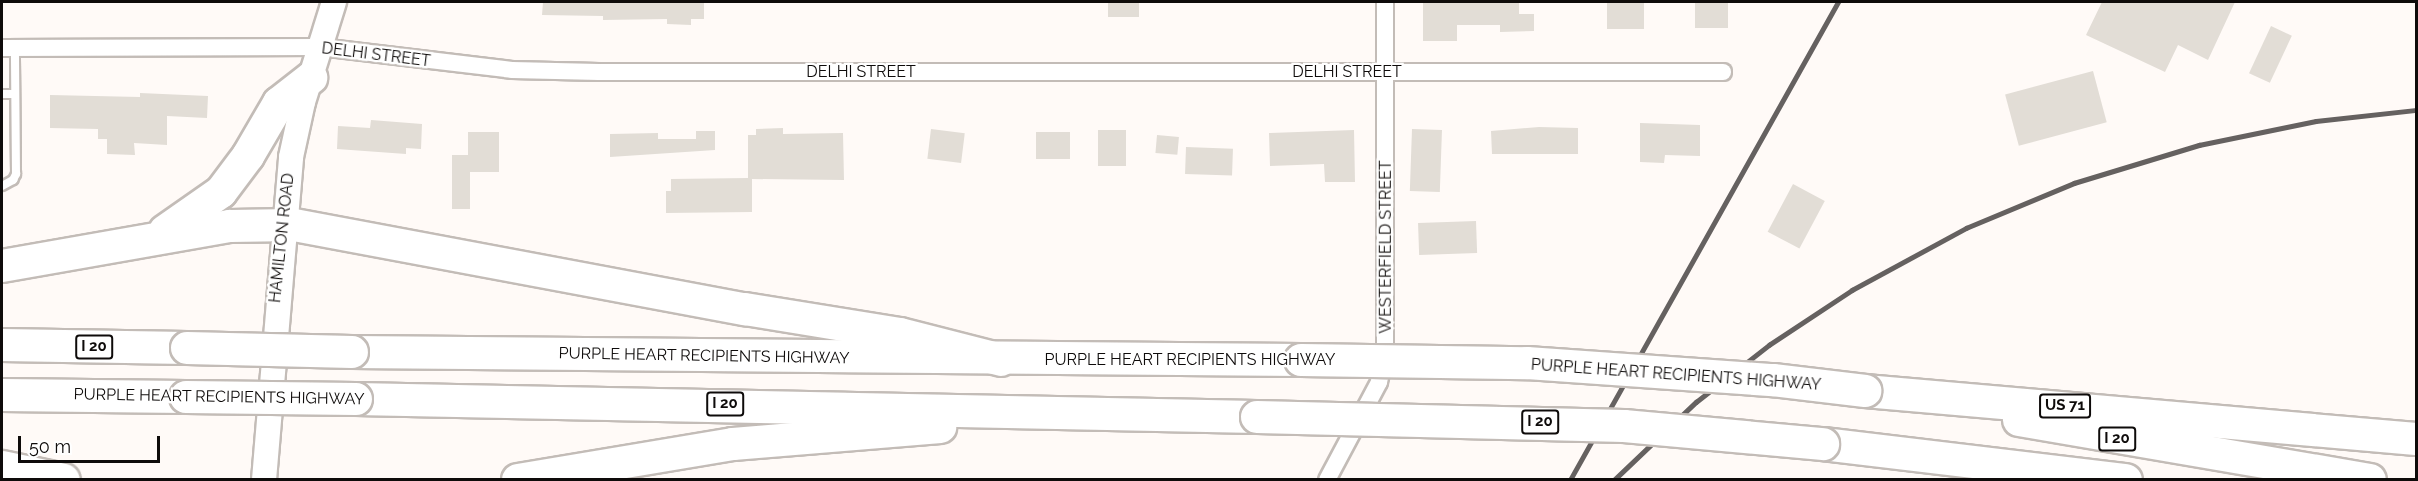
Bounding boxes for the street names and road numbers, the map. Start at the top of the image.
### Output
street label: DELHI STREET [320,39,432,71]
street label: DELHI STREET [806,62,916,82]
street label: DELHI STREET [1292,62,1402,82]
street label: WESTERFIELD STREET [1376,160,1396,334]
street label: HAMILTON ROAD [266,172,298,304]
road number: I 20 [74,335,113,359]
street label: PURPLE HEART RECIPIENTS HIGHWAY [558,344,850,368]
street label: PURPLE HEART RECIPIENTS HIGHWAY [1044,350,1336,370]
street label: PURPLE HEART RECIPIENTS HIGHWAY [1530,355,1822,395]
street label: PURPLE HEART RECIPIENTS HIGHWAY [73,385,365,409]
road number: I 20 [706,392,744,416]
road number: US 71 [2038,394,2092,418]
road number: I 20 [1520,410,1560,434]
road number: I 20 [2098,427,2136,451]

